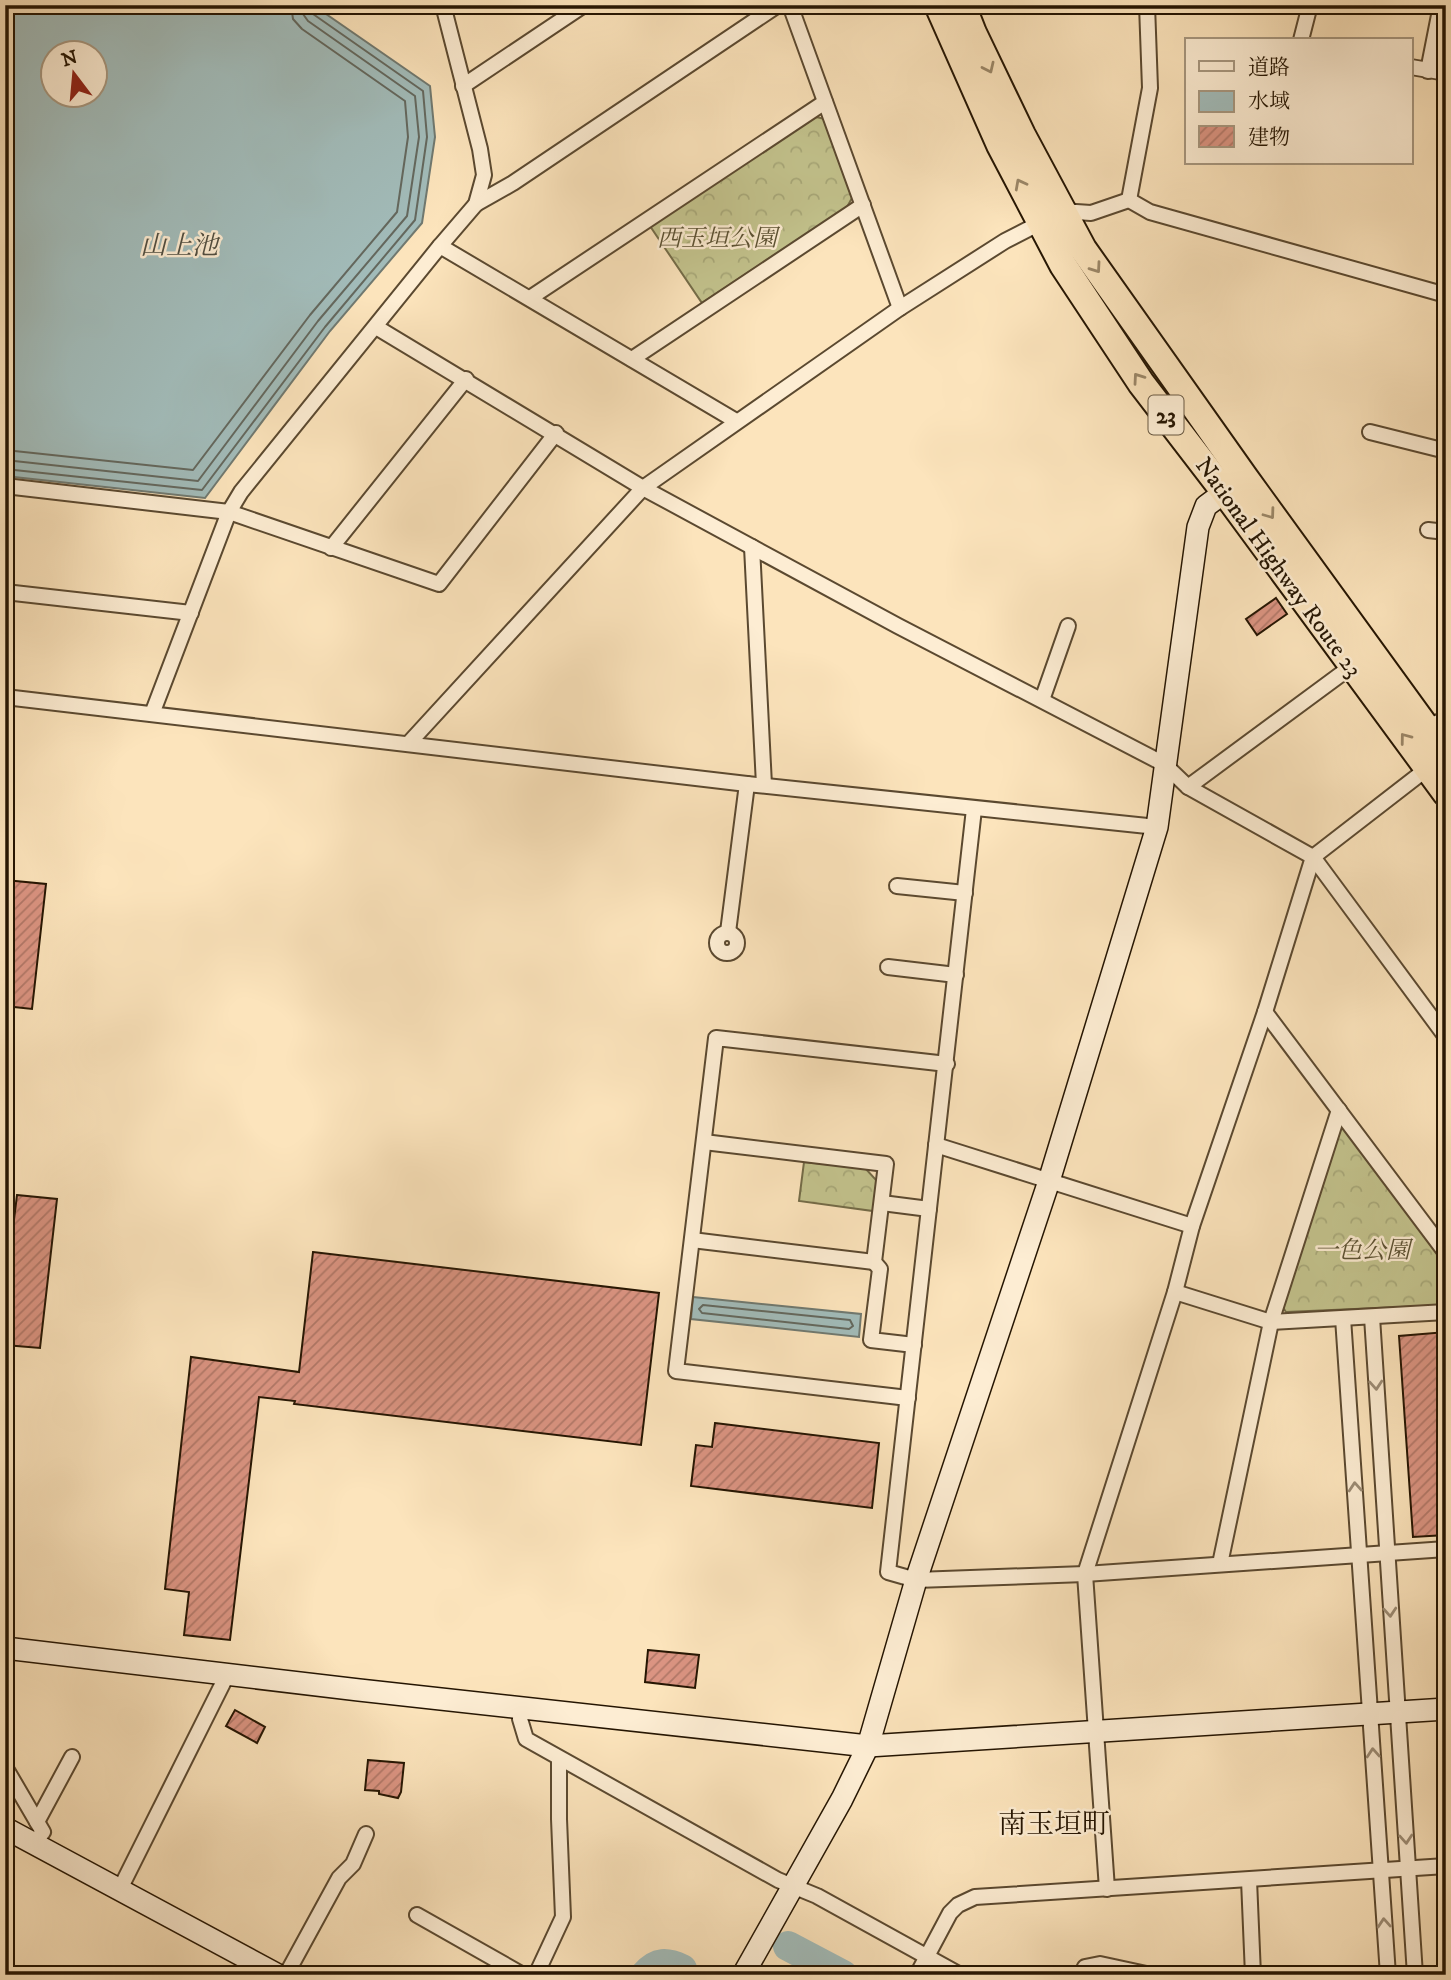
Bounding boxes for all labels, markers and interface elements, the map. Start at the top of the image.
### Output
north arrow [38,38,108,108]
legend [1185,38,1412,164]
text: N [59,46,81,72]
text: 道路 [1248,55,1290,81]
one-way arrow [981,61,995,73]
text: 水域 [1248,89,1290,115]
text: 建物 [1248,125,1290,151]
one-way arrow [1015,179,1028,191]
park label: 西玉垣公園 [657,224,781,254]
water label: 山上池 [140,230,221,263]
one-way arrow [1088,260,1101,273]
one-way arrow [1134,373,1147,386]
road number: 23 [1148,396,1184,434]
street label: National Highway Route 23 [1188,452,1368,684]
one-way arrow [1262,506,1275,519]
one-way arrow [1401,733,1414,746]
park label: 一色公園 [1314,1236,1414,1266]
one-way arrow [1369,1379,1384,1390]
one-way arrow [1347,1481,1362,1492]
one-way arrow [1383,1607,1398,1618]
one-way arrow [1365,1748,1380,1759]
district label: 南玉垣町 [998,1807,1110,1842]
one-way arrow [1398,1833,1413,1844]
one-way arrow [1377,1917,1392,1928]

